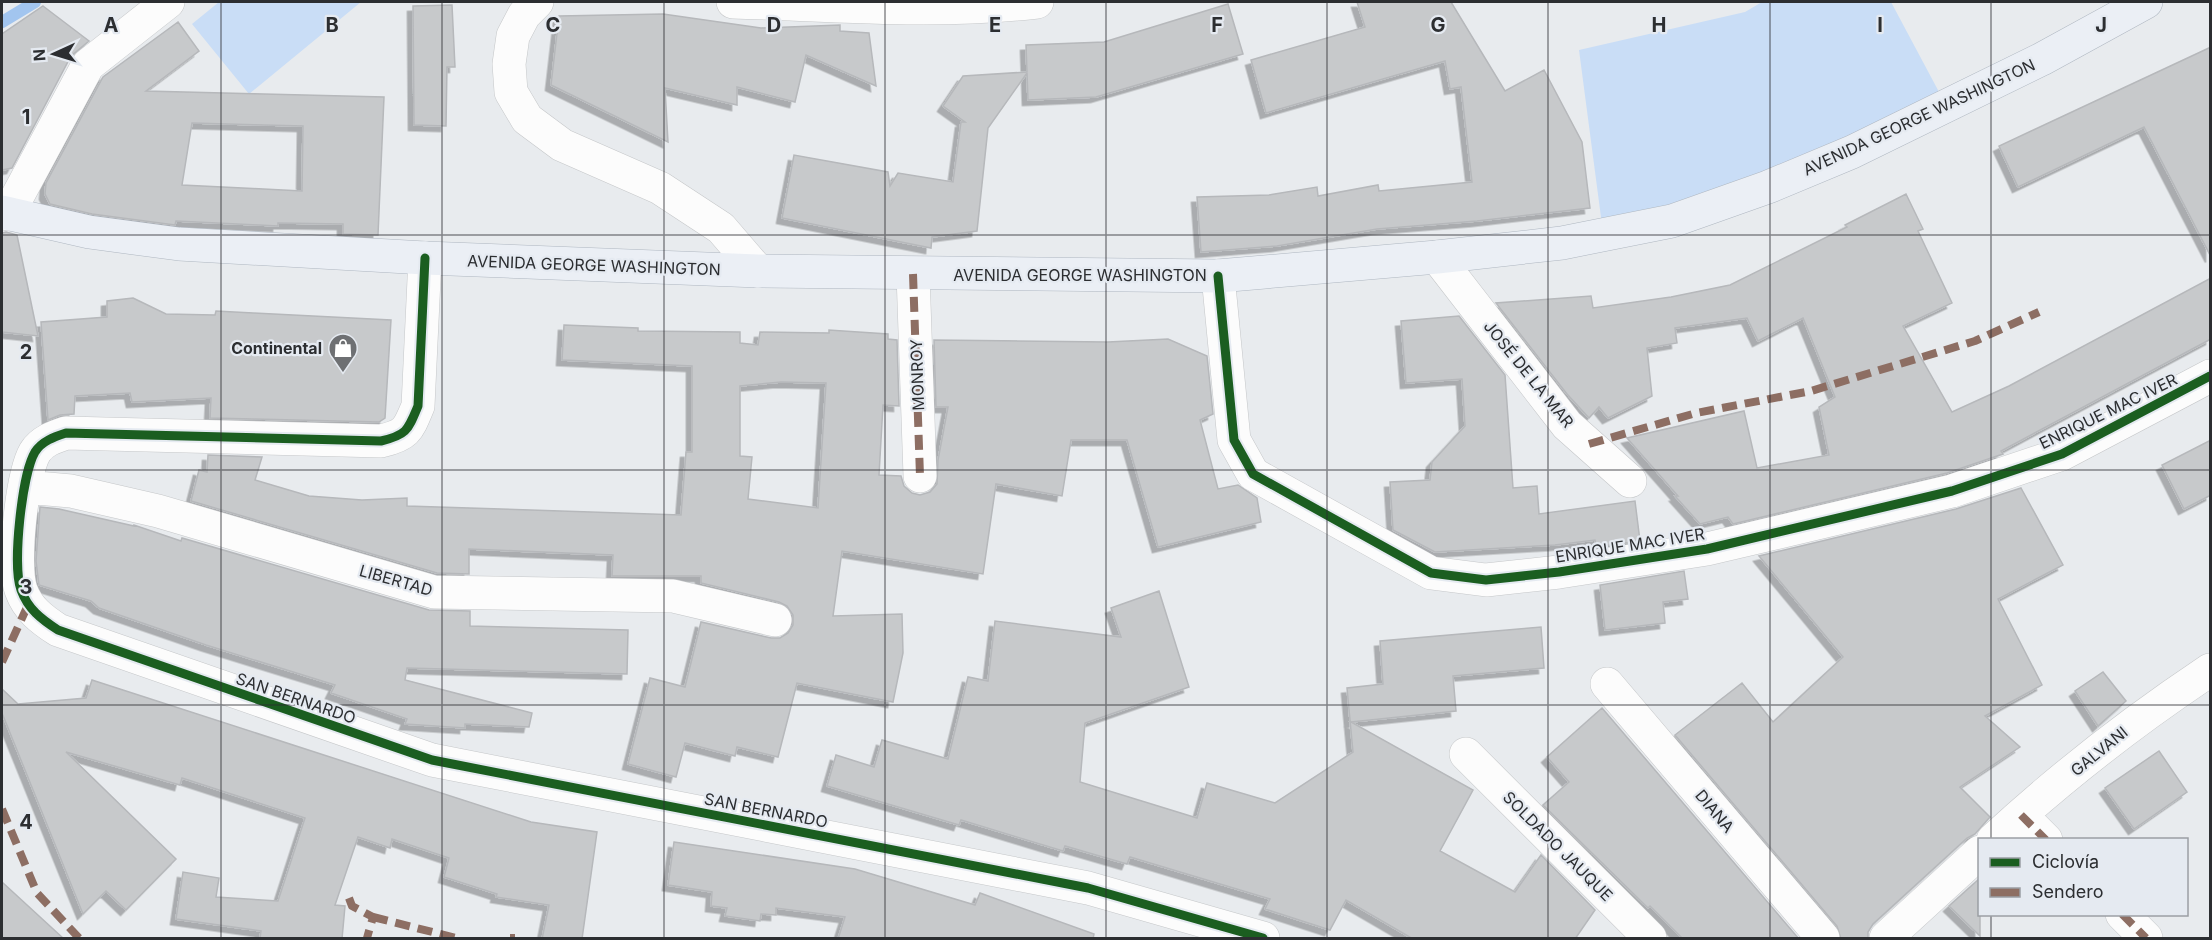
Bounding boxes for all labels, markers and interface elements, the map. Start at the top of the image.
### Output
text: A [104,13,119,37]
text: B [325,13,339,37]
text: C [546,13,560,37]
text: D [767,13,781,37]
text: E [989,13,1001,37]
text: F [1211,13,1223,37]
text: G [1430,13,1446,37]
text: H [1652,13,1666,37]
text: I [1877,13,1883,37]
text: J [2095,13,2107,37]
north arrow [24,24,84,84]
text: N [29,48,49,62]
street label: AVENIDA GEORGE WASHINGTON [1800,54,2038,180]
text: 1 [22,105,30,129]
street label: AVENIDA GEORGE WASHINGTON [467,251,721,279]
street label: AVENIDA GEORGE WASHINGTON [953,265,1207,285]
street label: JOSÉ DE LA MAR [1480,316,1578,432]
shop icon: Continental [327,332,359,374]
place label: Continental [231,338,322,358]
street label: MONROY [906,339,928,411]
text: 2 [20,340,32,364]
street label: ENRIQUE MAC IVER [2036,369,2180,453]
street label: ENRIQUE MAC IVER [1554,523,1706,567]
street label: LIBERTAD [357,560,435,600]
text: 3 [20,575,32,599]
street label: SAN BERNARDO [233,668,359,728]
street label: GALVANI [2066,722,2132,780]
street label: DIANA [1691,785,1739,837]
street label: SOLDADO JAUQUE [1499,787,1617,905]
street label: SAN BERNARDO [703,788,829,832]
text: 4 [19,810,33,834]
legend [1978,838,2188,916]
text: Ciclovía [2032,851,2099,872]
text: Sendero [2032,881,2103,902]

